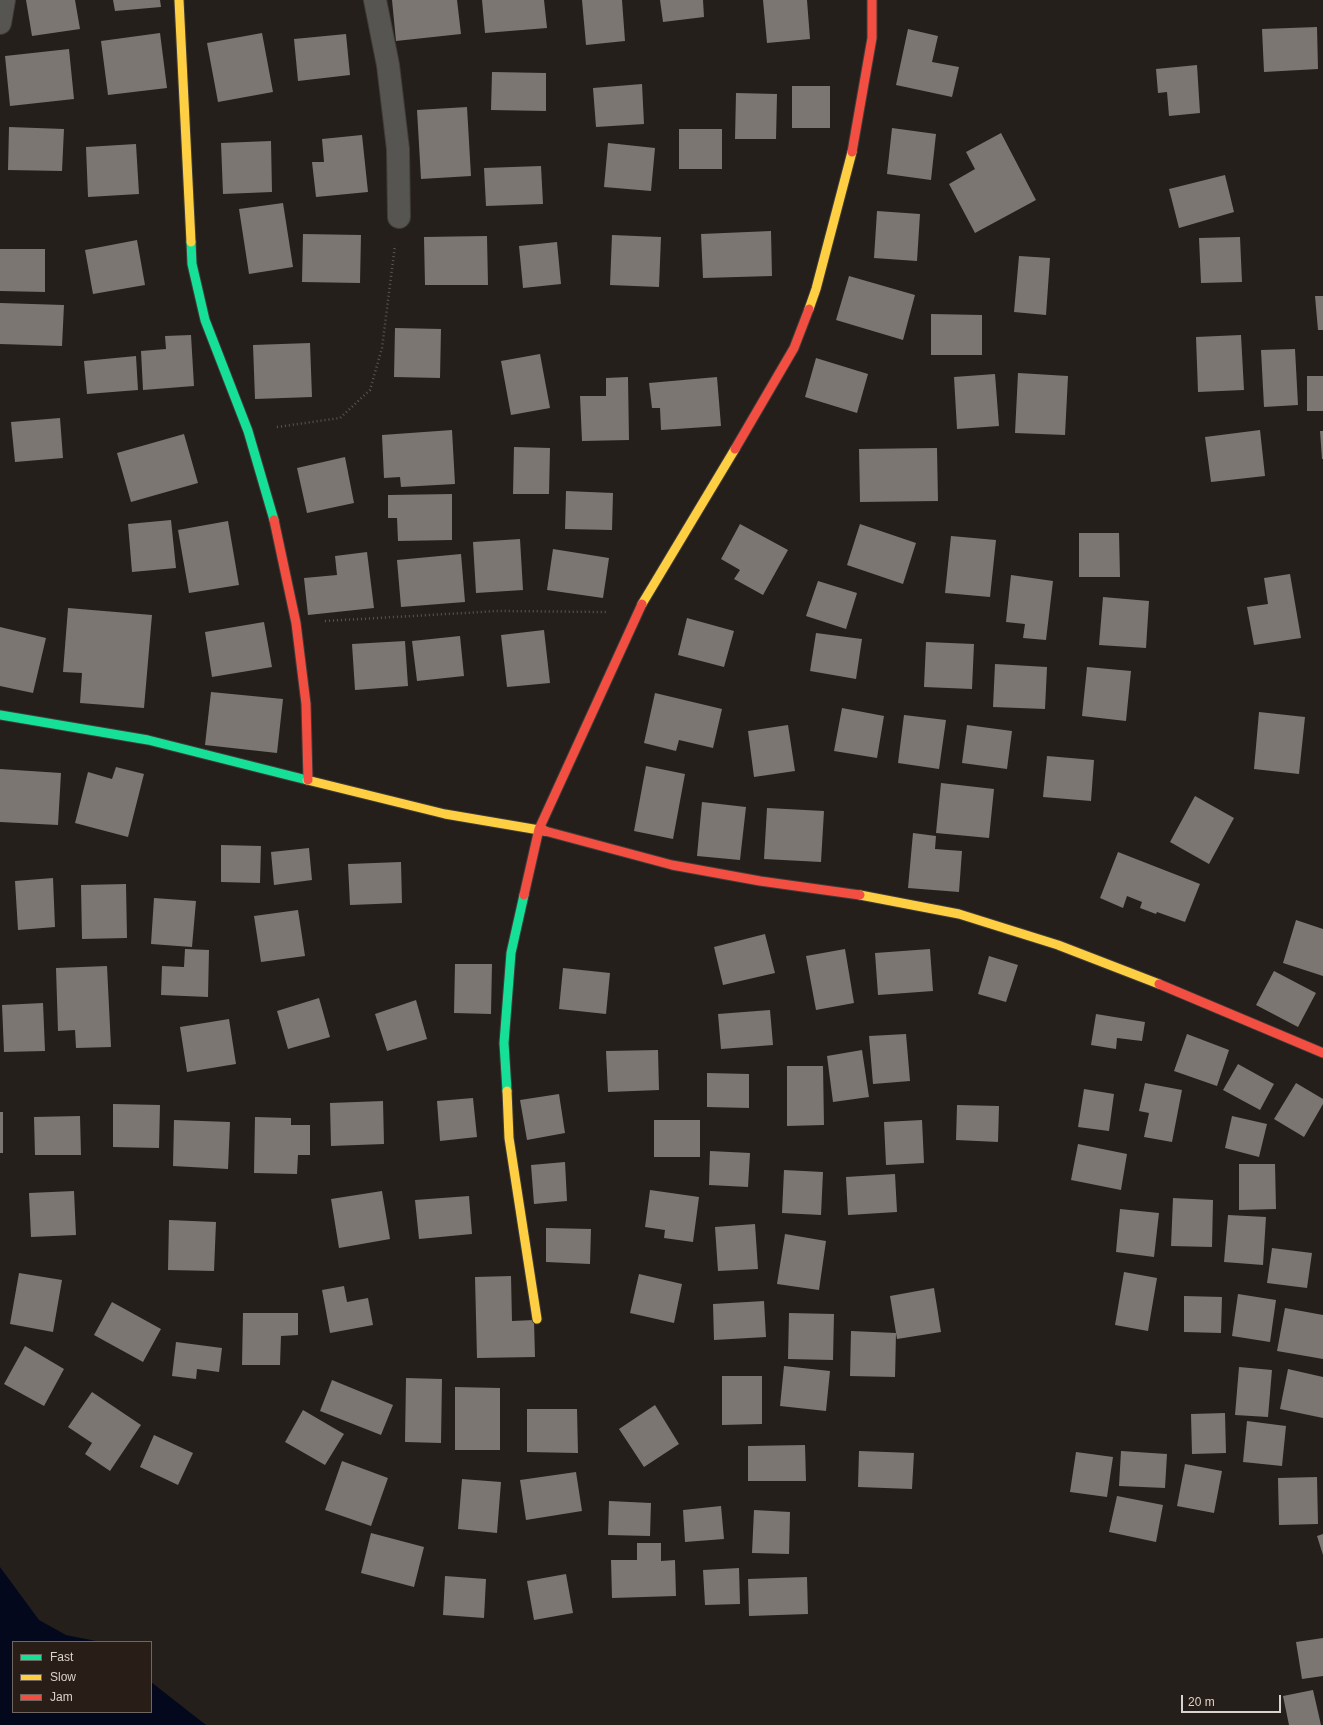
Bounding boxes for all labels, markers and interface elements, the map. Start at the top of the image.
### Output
legend [12,1641,152,1713]
text: Fast [50,1650,73,1664]
text: Slow [50,1670,76,1684]
scale bar [1183,1687,1283,1713]
text: Jam [50,1690,73,1704]
text: 20 m [1188,1695,1215,1709]

